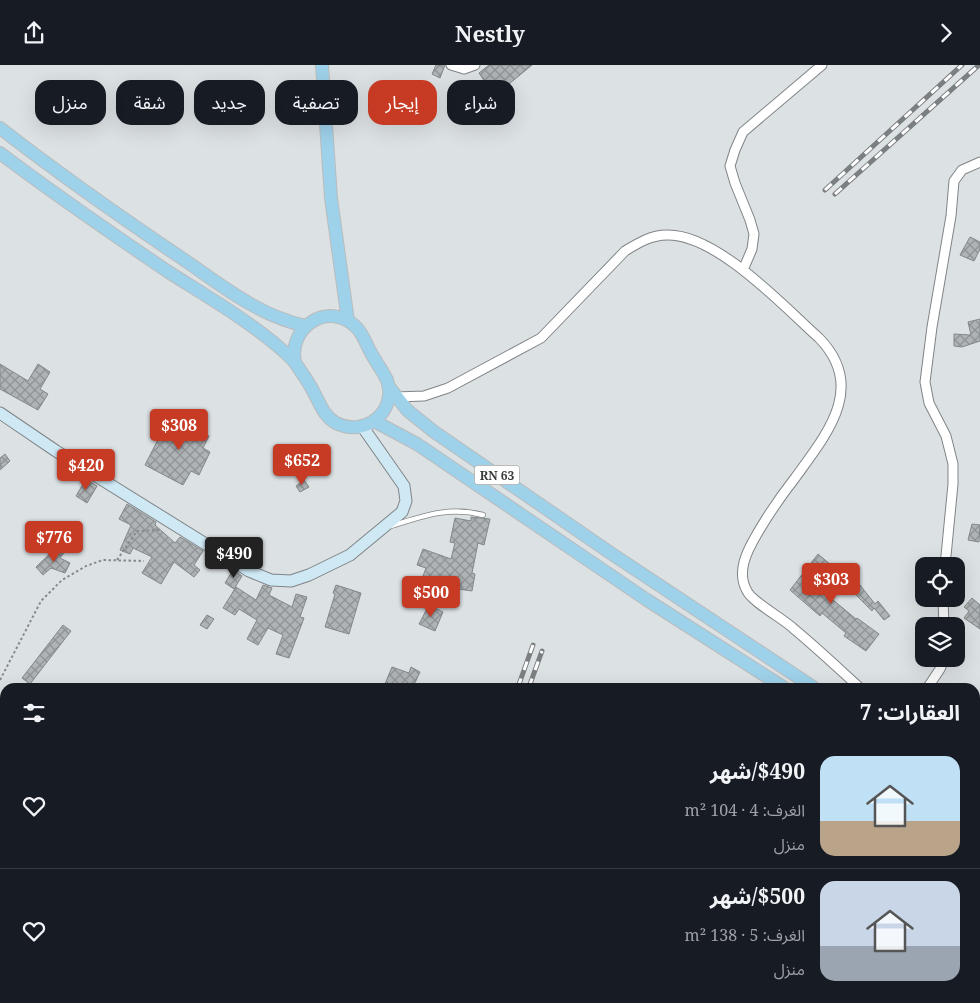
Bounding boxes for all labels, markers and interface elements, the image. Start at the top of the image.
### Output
text: Nestly [455,18,525,48]
icon: share [20,19,48,47]
icon: forward [932,19,960,47]
chip: منزل [35,80,106,125]
chip: شقة [116,80,184,125]
chip: جديد [194,80,265,125]
chip: تصفية [275,80,358,125]
chip: إيجار [368,80,437,125]
chip: شراء [447,80,515,125]
pin: $308 [149,409,209,451]
text: $308 [161,414,197,436]
pin: $652 [272,443,332,486]
pin: $420 [56,449,116,491]
text: $652 [284,449,320,471]
text: $420 [68,454,104,476]
road number: RN 63 [474,465,520,485]
pin: $776 [24,521,84,563]
text: $776 [36,526,72,548]
pin: $490 [204,537,264,579]
text: $490 [216,542,252,564]
map controls [915,557,965,667]
button: locate [915,557,965,607]
pin: $303 [801,563,861,605]
text: $303 [813,568,849,590]
pin: $500 [401,575,461,618]
text: $500 [413,581,449,603]
button: layers [915,617,965,667]
text: العقارات: 7 [860,698,960,726]
icon: filters [20,699,48,727]
text: $490/شهر [710,757,805,785]
icon: home [860,776,920,836]
icon: heart [20,792,48,820]
text: الغرف: 4 · 104 m² [685,799,805,821]
text: منزل [774,833,805,855]
text: $500/شهر [710,882,805,910]
icon: home [860,901,920,961]
icon: heart [20,917,48,945]
text: الغرف: 5 · 138 m² [685,924,805,946]
text: منزل [774,958,805,980]

